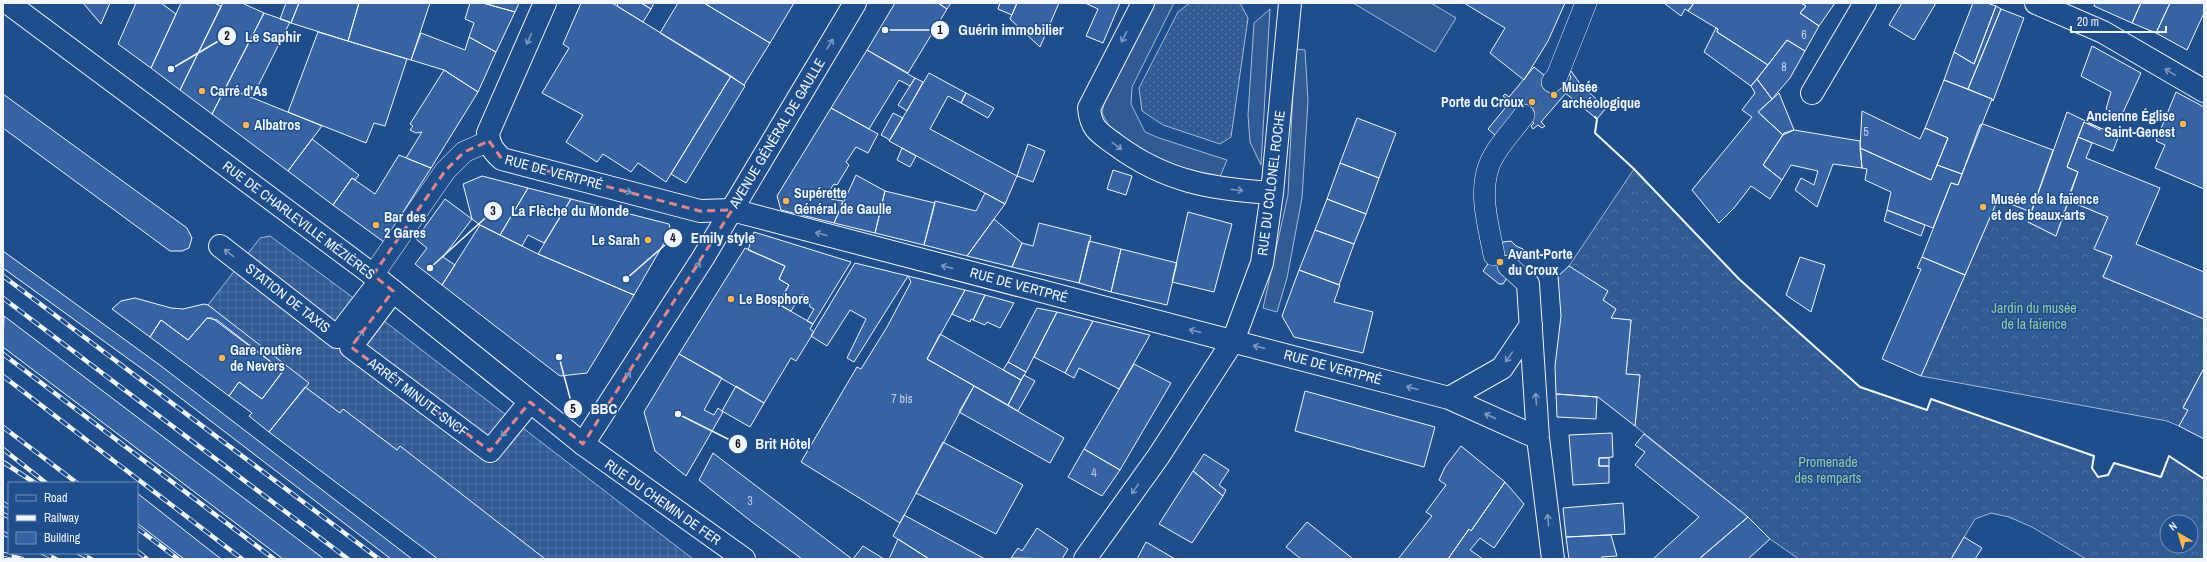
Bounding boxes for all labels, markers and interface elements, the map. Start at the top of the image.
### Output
scale bar [2071,8,2166,34]
text: 20 m [2077,14,2099,30]
callout: Guérin immobilier [930,16,1072,43]
text: Guérin immobilier [958,19,1064,40]
text: 1 [937,22,943,38]
callout: Le Saphir [217,23,309,50]
text: Le Saphir [245,26,301,47]
house number: 6 [1801,27,1807,43]
text: 2 [224,28,230,44]
one-way arrow [1120,31,1128,43]
one-way arrow [525,32,532,44]
one-way arrow [826,39,834,50]
street label: AVENUE GÉNÉRAL DE GAULLE [725,55,829,212]
house number: 8 [1781,59,1787,75]
one-way arrow [2164,67,2176,75]
place label: Musée archéologique [1562,78,1640,112]
place label: Carré d'As [210,82,268,100]
marker: Carré d'As [197,86,207,96]
marker: Musée archéologique [1549,90,1559,100]
place label: Porte du Croux [1441,93,1525,111]
marker: Porte du Croux [1527,97,1537,107]
place label: Ancienne Église Saint-Genest [2086,107,2175,141]
street label: RUE DU COLONEL ROCHE [1253,109,1289,257]
place label: Albatros [254,116,301,134]
marker: Ancienne Église Saint-Genest [2178,119,2188,129]
marker: Albatros [241,120,251,130]
house number: 5 [1863,124,1869,140]
one-way arrow [1112,142,1123,150]
street label: RUE DE VERTPRÉ [503,150,605,194]
street label: RUE DE CHARLEVILLE MÉZIÈRES [219,157,379,283]
place label: Supérette Général de Gaulle [794,184,892,218]
one-way arrow [1230,186,1243,193]
one-way arrow [619,188,632,195]
place label: Musée de la faïence et des beaux-arts [1991,190,2099,224]
marker: Supérette Général de Gaulle [781,196,791,206]
callout: La Flèche du Monde [483,197,637,224]
text: La Flèche du Monde [511,200,629,221]
marker: Musée de la faïence et des beaux-arts [1978,202,1988,212]
text: 3 [490,203,496,219]
place label: Bar des 2 Gares [384,208,426,242]
marker: Bar des 2 Gares [371,220,381,230]
callout: Emily style [663,224,763,251]
text: Emily style [691,227,755,248]
text: 4 [670,230,676,246]
one-way arrow [815,230,828,237]
place label: Le Sarah [592,231,640,249]
marker: Le Sarah [643,235,653,245]
place label: Avant-Porte du Croux [1508,245,1573,279]
one-way arrow [224,248,235,257]
marker: Avant-Porte du Croux [1495,257,1505,267]
street label: STATION DE TAXIS [242,259,334,337]
one-way arrow [693,262,701,273]
one-way arrow [941,262,954,270]
street label: RUE DE VERTPRÉ [968,263,1070,307]
place label: Le Bosphore [739,290,809,308]
marker: Le Bosphore [726,294,736,304]
park label: Jardin du musée de la faïence [1991,299,2077,333]
one-way arrow [1189,327,1202,334]
one-way arrow [356,329,365,340]
place label: Gare routière de Nevers [230,341,302,375]
one-way arrow [1253,343,1266,351]
street label: RUE DE VERTPRÉ [1282,345,1384,389]
one-way arrow [1505,352,1513,363]
marker: Gare routière de Nevers [217,353,227,363]
street label: ARRÊT MINUTE SNCF [364,353,471,440]
one-way arrow [624,371,632,383]
one-way arrow [1406,383,1419,391]
house number: 7 bis [891,391,913,407]
one-way arrow [1532,393,1540,406]
callout: BBC [563,395,625,422]
text: BBC [591,398,617,419]
text: 5 [570,401,576,417]
one-way arrow [1485,412,1497,419]
one-way arrow [501,427,510,438]
callout: Brit Hôtel [728,430,819,457]
text: Brit Hôtel [755,433,811,454]
text: 6 [735,436,741,452]
park label: Promenade des remparts [1795,453,1862,487]
street label: RUE DU CHEMIN DE FER [601,455,725,549]
house number: 4 [1091,465,1097,481]
legend [8,482,138,554]
one-way arrow [1131,483,1139,494]
text: Road [44,490,68,506]
house number: 3 [747,493,753,509]
text: Railway [44,510,79,526]
one-way arrow [1544,514,1552,527]
north arrow [2159,514,2199,554]
text: N [2166,519,2180,534]
text: Building [44,530,81,546]

